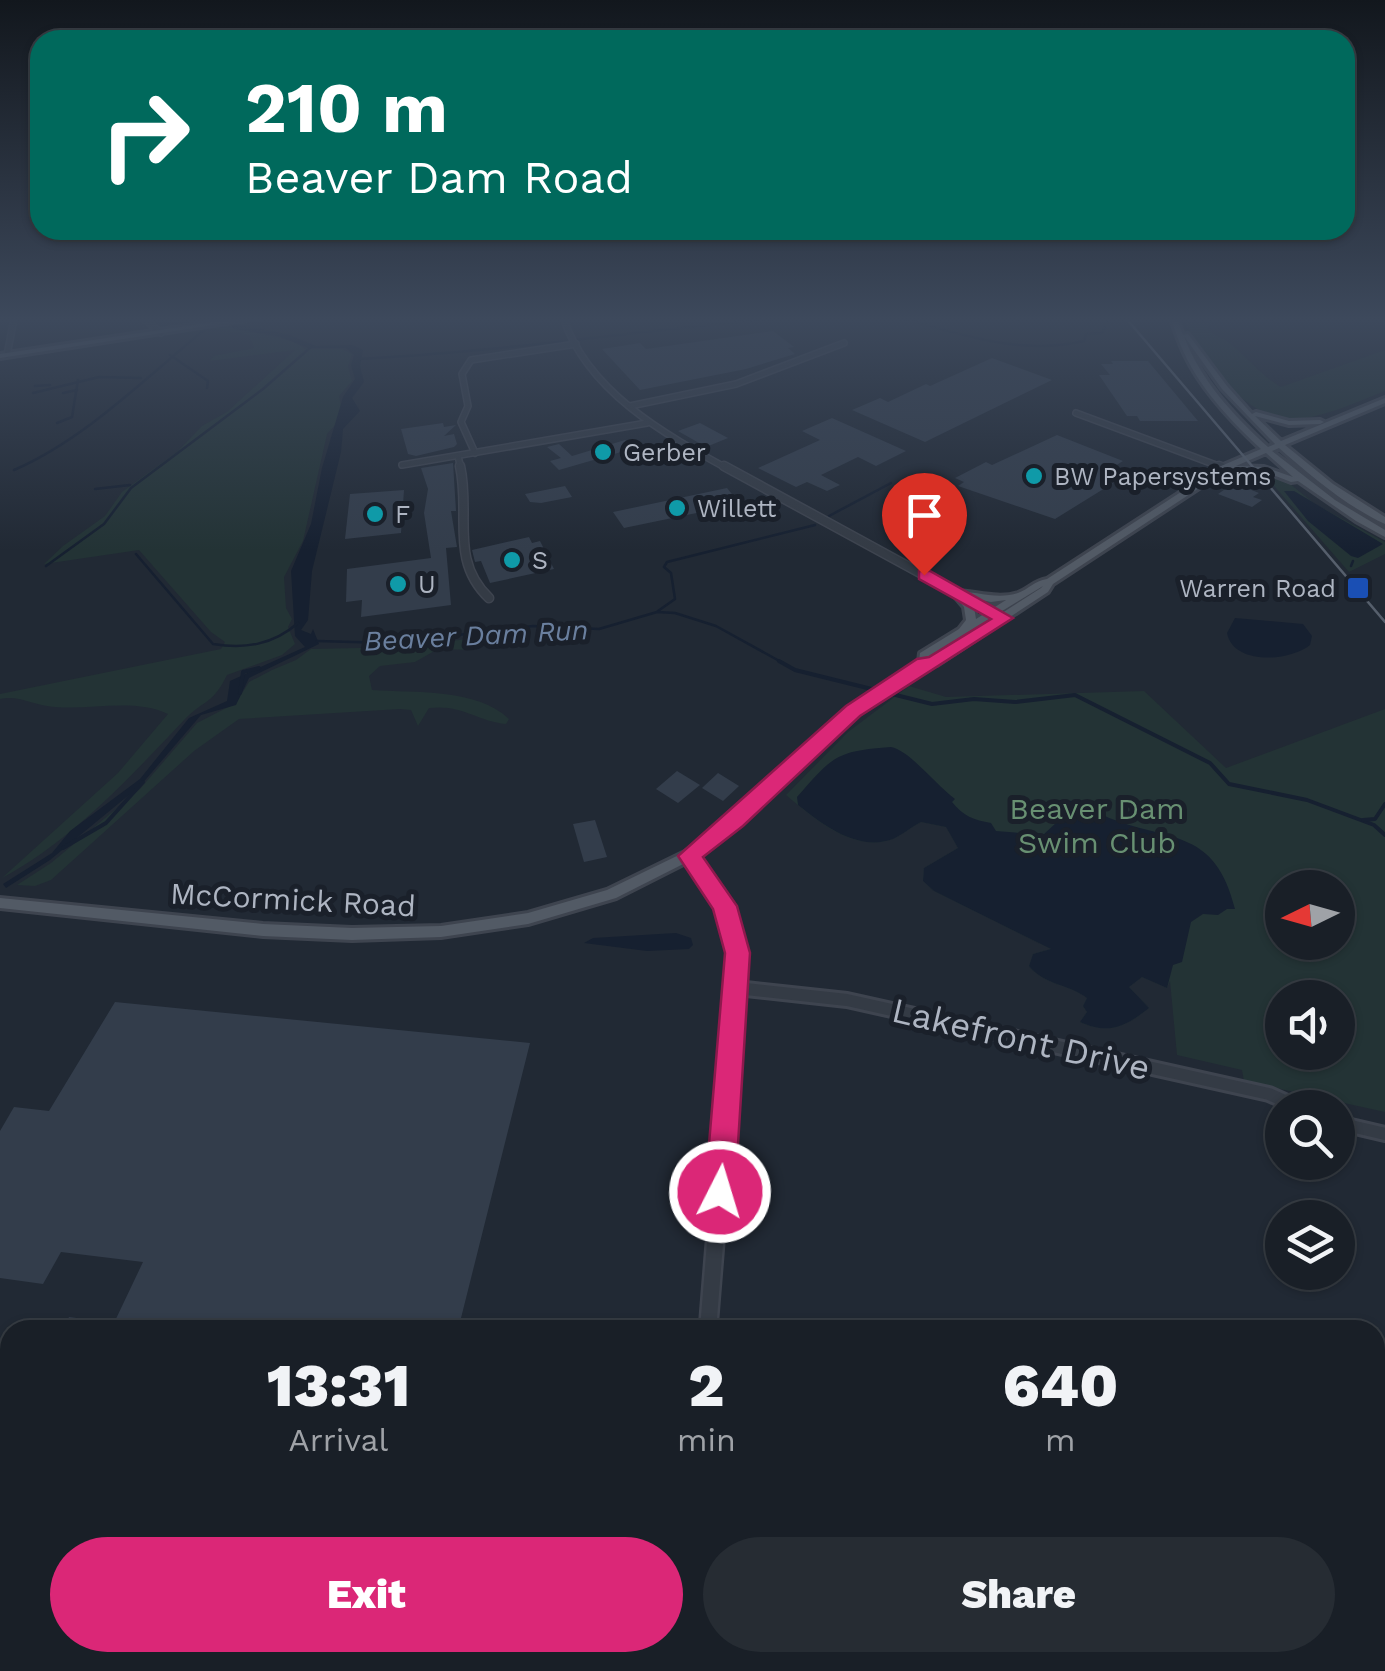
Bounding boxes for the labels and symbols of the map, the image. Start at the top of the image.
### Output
place label: Gerber [623,438,706,467]
marker: Gerber [592,441,614,463]
place label: BW Papersystems [1054,462,1271,491]
marker: BW Papersystems [1023,465,1045,487]
pin [882,473,967,576]
place label: Willett [697,494,777,523]
marker: Willett [666,497,688,519]
place label: F [395,500,410,529]
marker: F [364,503,386,525]
place label: S [532,546,548,575]
marker: S [501,549,523,571]
place label: U [418,570,436,599]
marker: U [387,573,409,595]
place label: Warren Road [1179,574,1336,603]
marker: Warren Road [1345,575,1371,601]
water label: Beaver Dam Run [363,613,589,658]
park label: Beaver Dam Swim Club [1009,791,1185,860]
north arrow [1265,870,1355,960]
street label: McCormick Road [169,876,417,923]
street label: Lakefront Drive [888,989,1154,1089]
position arrow [668,1140,772,1244]

